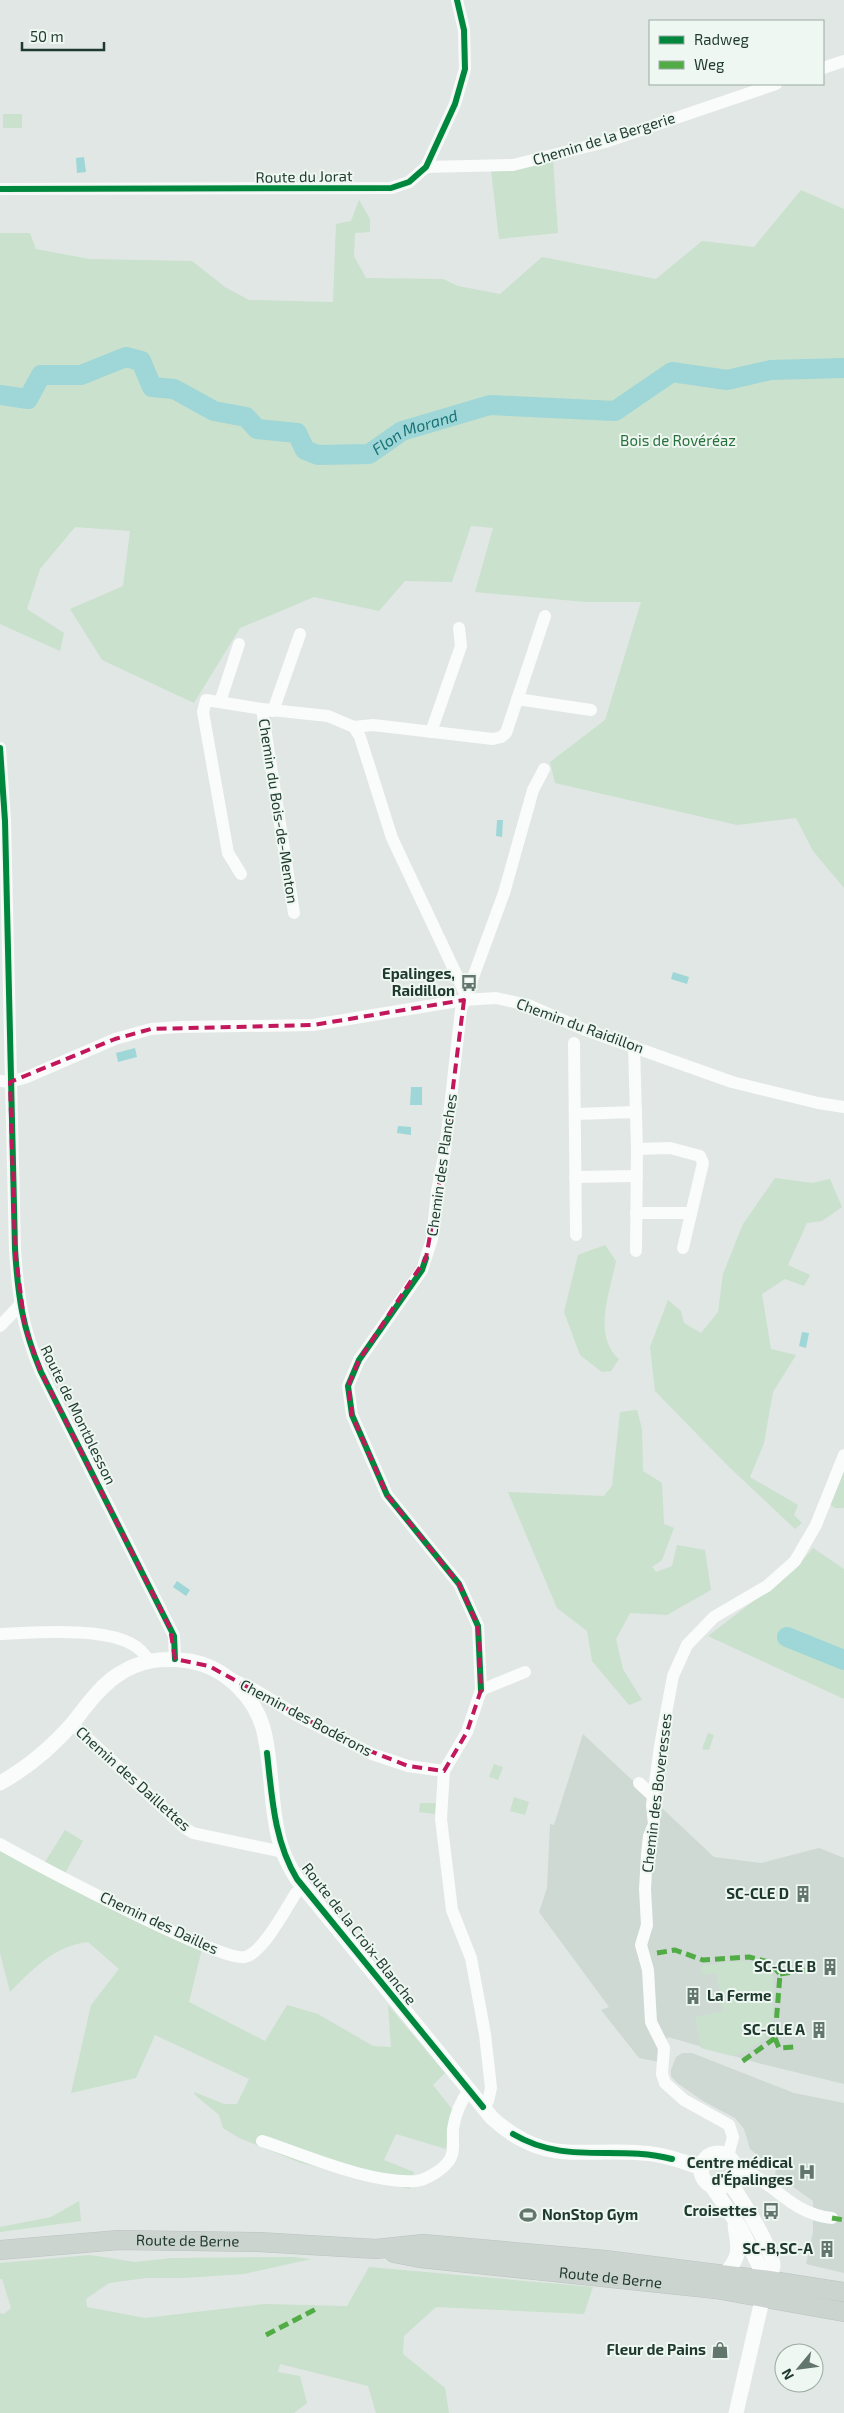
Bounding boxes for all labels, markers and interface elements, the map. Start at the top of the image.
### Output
scale bar [22,20,105,52]
legend [649,20,824,85]
text: 50 m [30,27,64,45]
text: Radweg [694,30,749,48]
text: Weg [694,55,725,73]
street label: Chemin de la Bergerie [530,108,677,168]
street label: Route du Jorat [255,166,353,186]
water label: Flon Morand [368,405,460,458]
park label: Bois de Rovéréaz [620,431,736,449]
street label: Chemin du Bois-de-Menton [255,717,302,905]
place label: Epalinges, Raidillon [382,964,455,999]
bus stop icon: Epalinges, Raidillon [459,973,479,993]
street label: Chemin du Raidillon [514,994,647,1057]
street label: Chemin des Planches [422,1092,460,1237]
street label: Route de Montblesson [37,1342,121,1487]
street label: Chemin des Bodérons [237,1675,376,1760]
street label: Chemin des Boveresses [637,1712,675,1874]
street label: Chemin des Daillettes [73,1722,195,1834]
street label: Route de la Croix-Blanche [299,1859,421,2008]
place label: SC-CLE D [726,1884,789,1902]
building icon: SC-CLE D [793,1884,813,1904]
street label: Chemin des Dailles [97,1887,221,1957]
place label: SC-CLE B [754,1957,816,1975]
building icon: SC-CLE B [820,1957,840,1977]
building icon: La Ferme [683,1986,703,2006]
place label: La Ferme [707,1986,772,2004]
place label: SC-CLE A [743,2020,805,2038]
building icon: SC-CLE A [809,2020,829,2040]
place label: Centre médical d'Épalinges [687,2153,793,2188]
hospital icon: Centre médical d'Épalinges [797,2162,817,2182]
place label: Croisettes [684,2201,757,2219]
bus stop icon: Croisettes [761,2201,781,2221]
sports icon: NonStop Gym [518,2205,538,2225]
place label: NonStop Gym [542,2205,638,2224]
street label: Route de Berne [136,2230,240,2250]
place label: SC-B,SC-A [742,2239,813,2257]
building icon: SC-B,SC-A [817,2239,837,2259]
street label: Route de Berne [558,2263,663,2291]
place label: Fleur de Pains [606,2340,706,2358]
shop icon: Fleur de Pains [710,2340,730,2360]
north arrow [774,2343,824,2393]
text: N [777,2366,797,2383]

